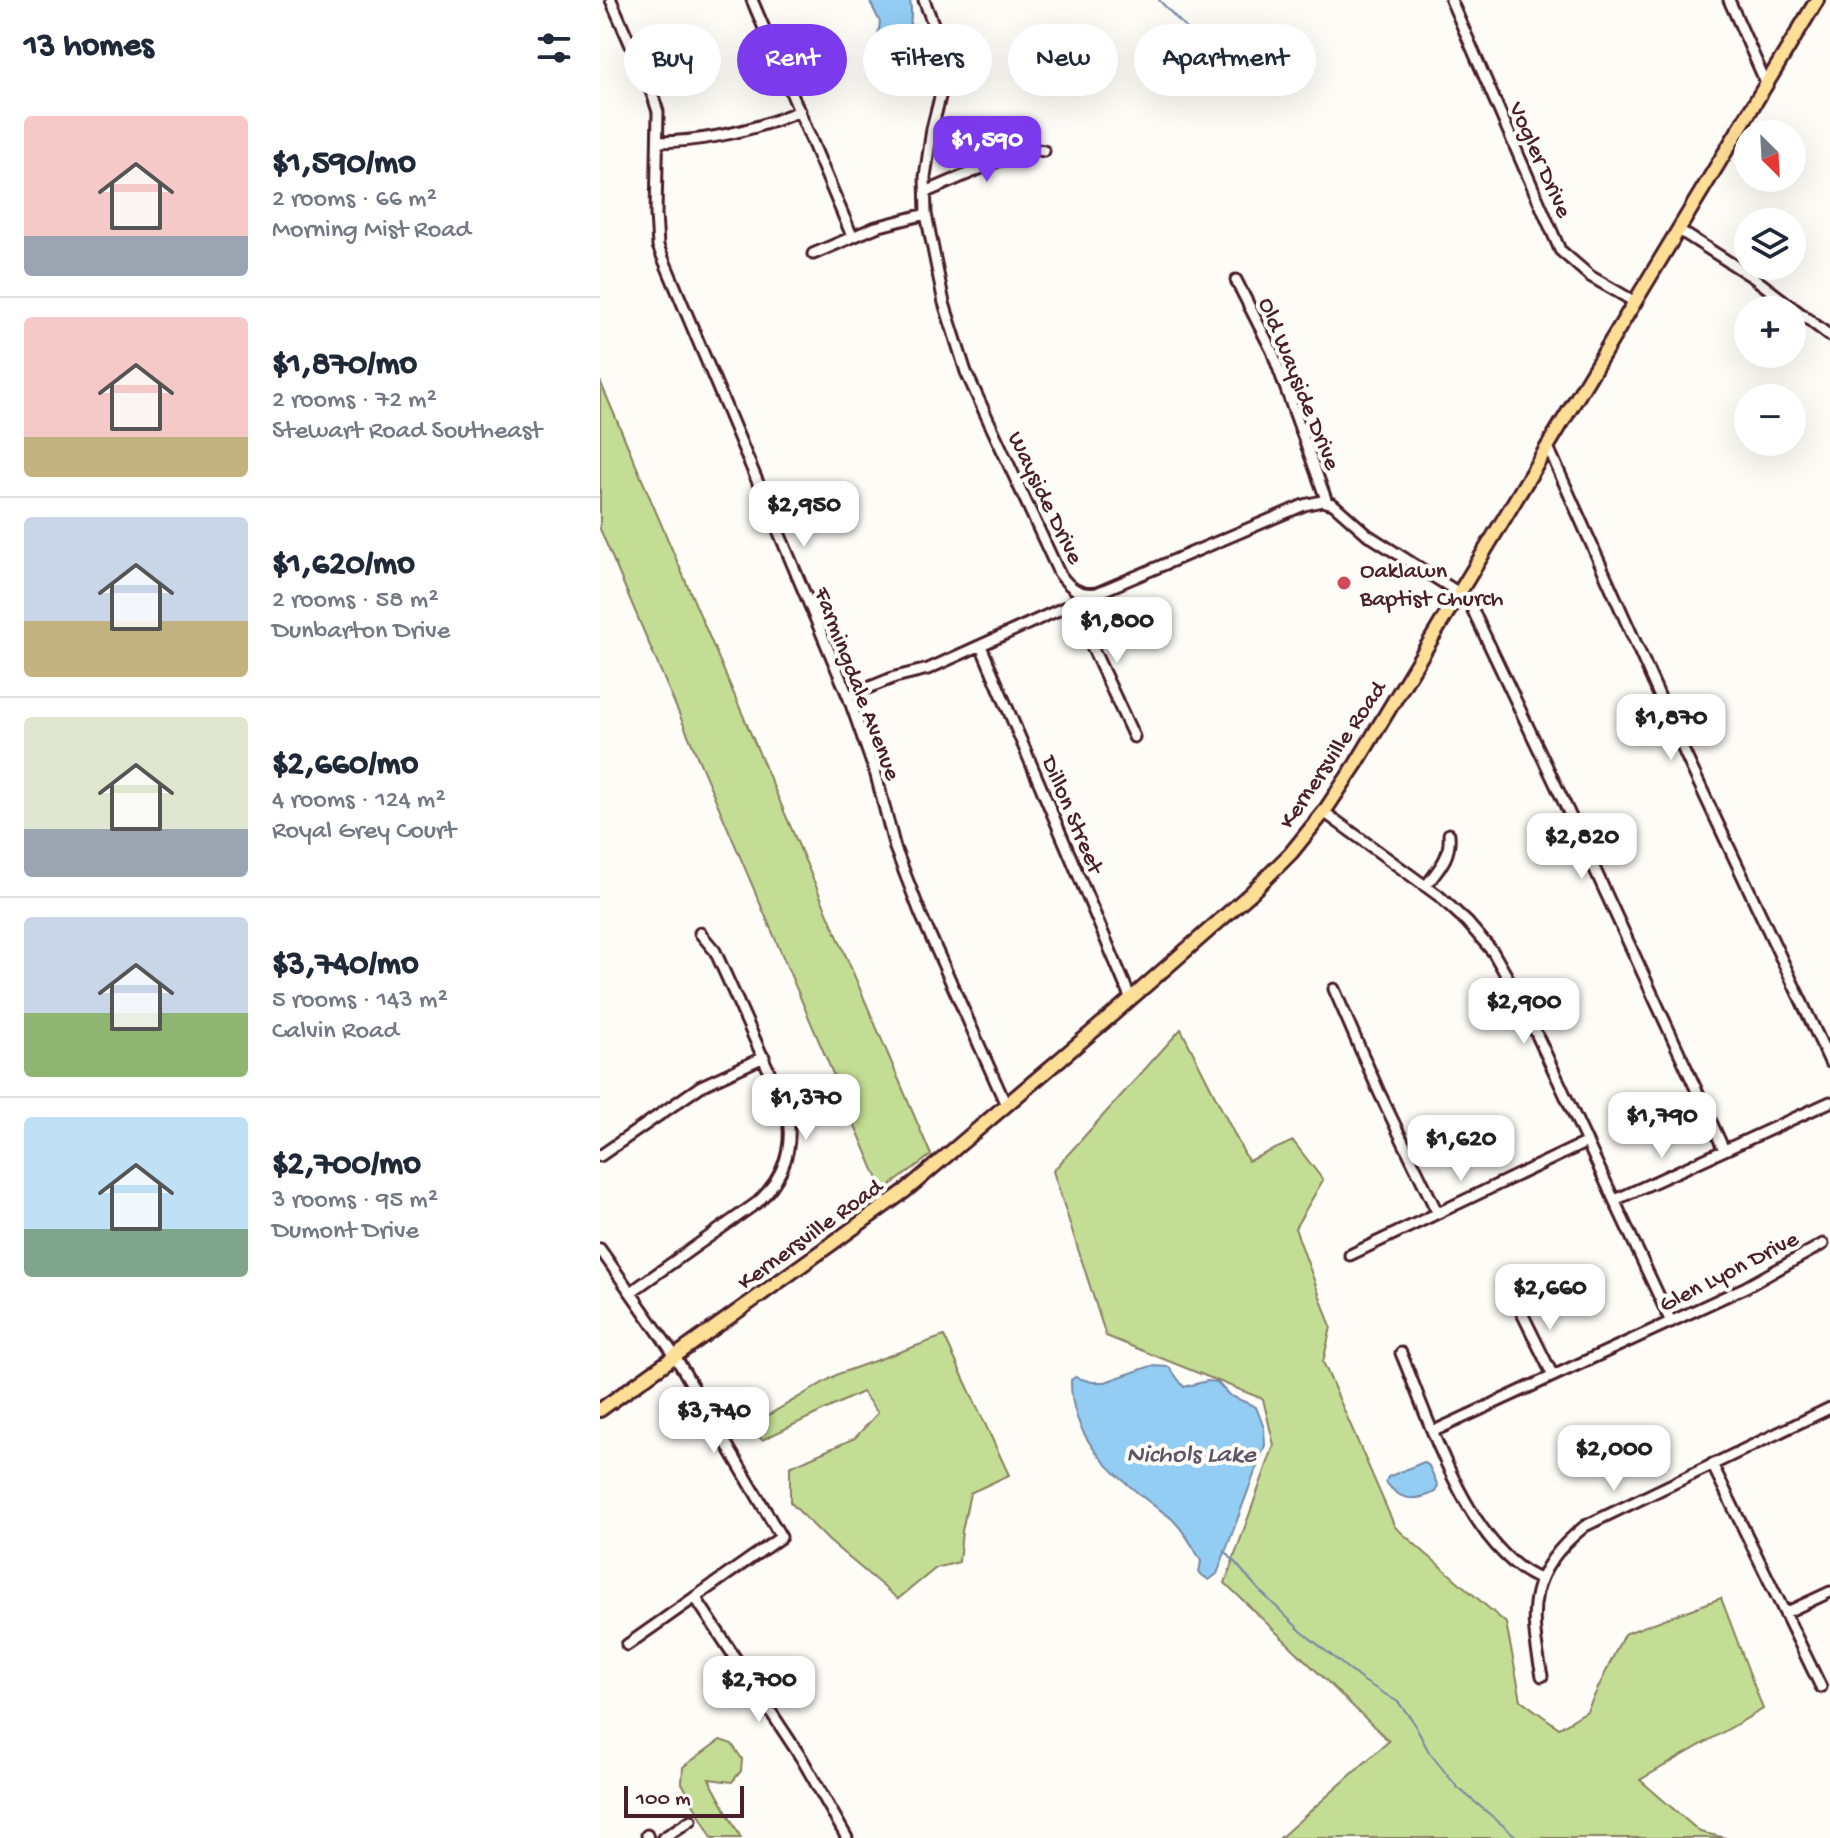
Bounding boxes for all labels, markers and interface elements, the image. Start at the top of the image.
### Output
chip: Buy [624,24,721,96]
chip: Rent [737,24,847,96]
chip: Filters [863,24,992,96]
chip: New [1008,24,1118,96]
chip: Apartment [1134,24,1316,96]
icon: filters [532,26,576,70]
text: 13 homes [24,28,154,68]
street label: Vogler Drive [1500,97,1577,223]
pin: $1,590 [922,116,1052,184]
north arrow [1734,120,1806,192]
map controls [1734,120,1806,456]
text: $1,590 [951,126,1023,157]
text: $1,590/mo [272,145,416,185]
icon: home [88,148,184,244]
text: 2 rooms · 66 m² [272,185,437,216]
button: layers [1734,208,1806,280]
text: Morning Mist Road [272,216,471,247]
street label: Old Wayside Drive [1250,294,1346,475]
button: + [1734,296,1806,368]
text: $1,870/mo [272,346,417,386]
icon: home [88,349,184,445]
button: − [1734,384,1806,456]
text: 2 rooms · 72 m² [272,386,437,417]
text: Stewart Road Southeast [272,417,542,448]
street label: Wayside Drive [999,427,1089,570]
pin: $2,950 [739,481,869,549]
text: $2,950 [767,491,841,522]
text: $1,620/mo [272,546,415,586]
icon: home [88,549,184,645]
place label: Oaklawn Baptist Church [1359,558,1504,615]
marker: Oaklawn Baptist Church [1335,574,1353,592]
street label: Farmingdale Avenue [805,583,906,785]
text: 2 rooms · 58 m² [272,586,438,617]
pin: $1,800 [1052,597,1182,665]
text: $1,800 [1080,607,1154,638]
text: Dunbarton Drive [272,617,450,648]
street label: Kernersville Road [1274,675,1395,835]
pin: $1,870 [1606,694,1736,762]
text: $1,870 [1635,704,1707,735]
text: $2,660/mo [272,746,418,786]
icon: home [88,749,184,845]
street label: Dillon Street [1032,750,1109,881]
text: 4 rooms · 124 m² [272,786,446,817]
pin: $2,820 [1517,813,1647,881]
text: Royal Grey Court [272,817,456,848]
text: $2,820 [1545,823,1619,854]
text: $3,740/mo [272,946,419,986]
icon: home [88,949,184,1045]
pin: $2,900 [1459,978,1589,1046]
text: 5 rooms · 143 m² [272,986,448,1017]
text: $2,900 [1486,988,1562,1019]
text: Calvin Road [272,1017,399,1048]
pin: $1,370 [741,1074,871,1142]
text: $1,370 [770,1084,842,1115]
pin: $1,790 [1597,1092,1727,1160]
text: $1,790 [1626,1102,1698,1133]
pin: $1,620 [1396,1115,1526,1183]
text: $1,620 [1425,1125,1497,1156]
text: $2,700/mo [272,1146,421,1186]
icon: home [88,1149,184,1245]
street label: Kernersville Road [733,1172,891,1298]
text: 3 rooms · 95 m² [272,1186,438,1217]
text: Dumont Drive [272,1217,419,1248]
street label: Glen Lyon Drive [1655,1225,1805,1321]
pin: $2,660 [1485,1264,1615,1332]
text: $2,660 [1513,1274,1587,1305]
pin: $3,740 [649,1387,779,1455]
text: $3,740 [677,1397,751,1428]
pin: $2,000 [1549,1425,1679,1493]
text: $2,000 [1576,1435,1652,1466]
water label: Nichols Lake [1126,1441,1257,1472]
pin: $2,700 [694,1656,824,1724]
text: $2,700 [721,1666,797,1697]
scale bar [624,1782,744,1818]
text: 100 m [636,1787,691,1813]

